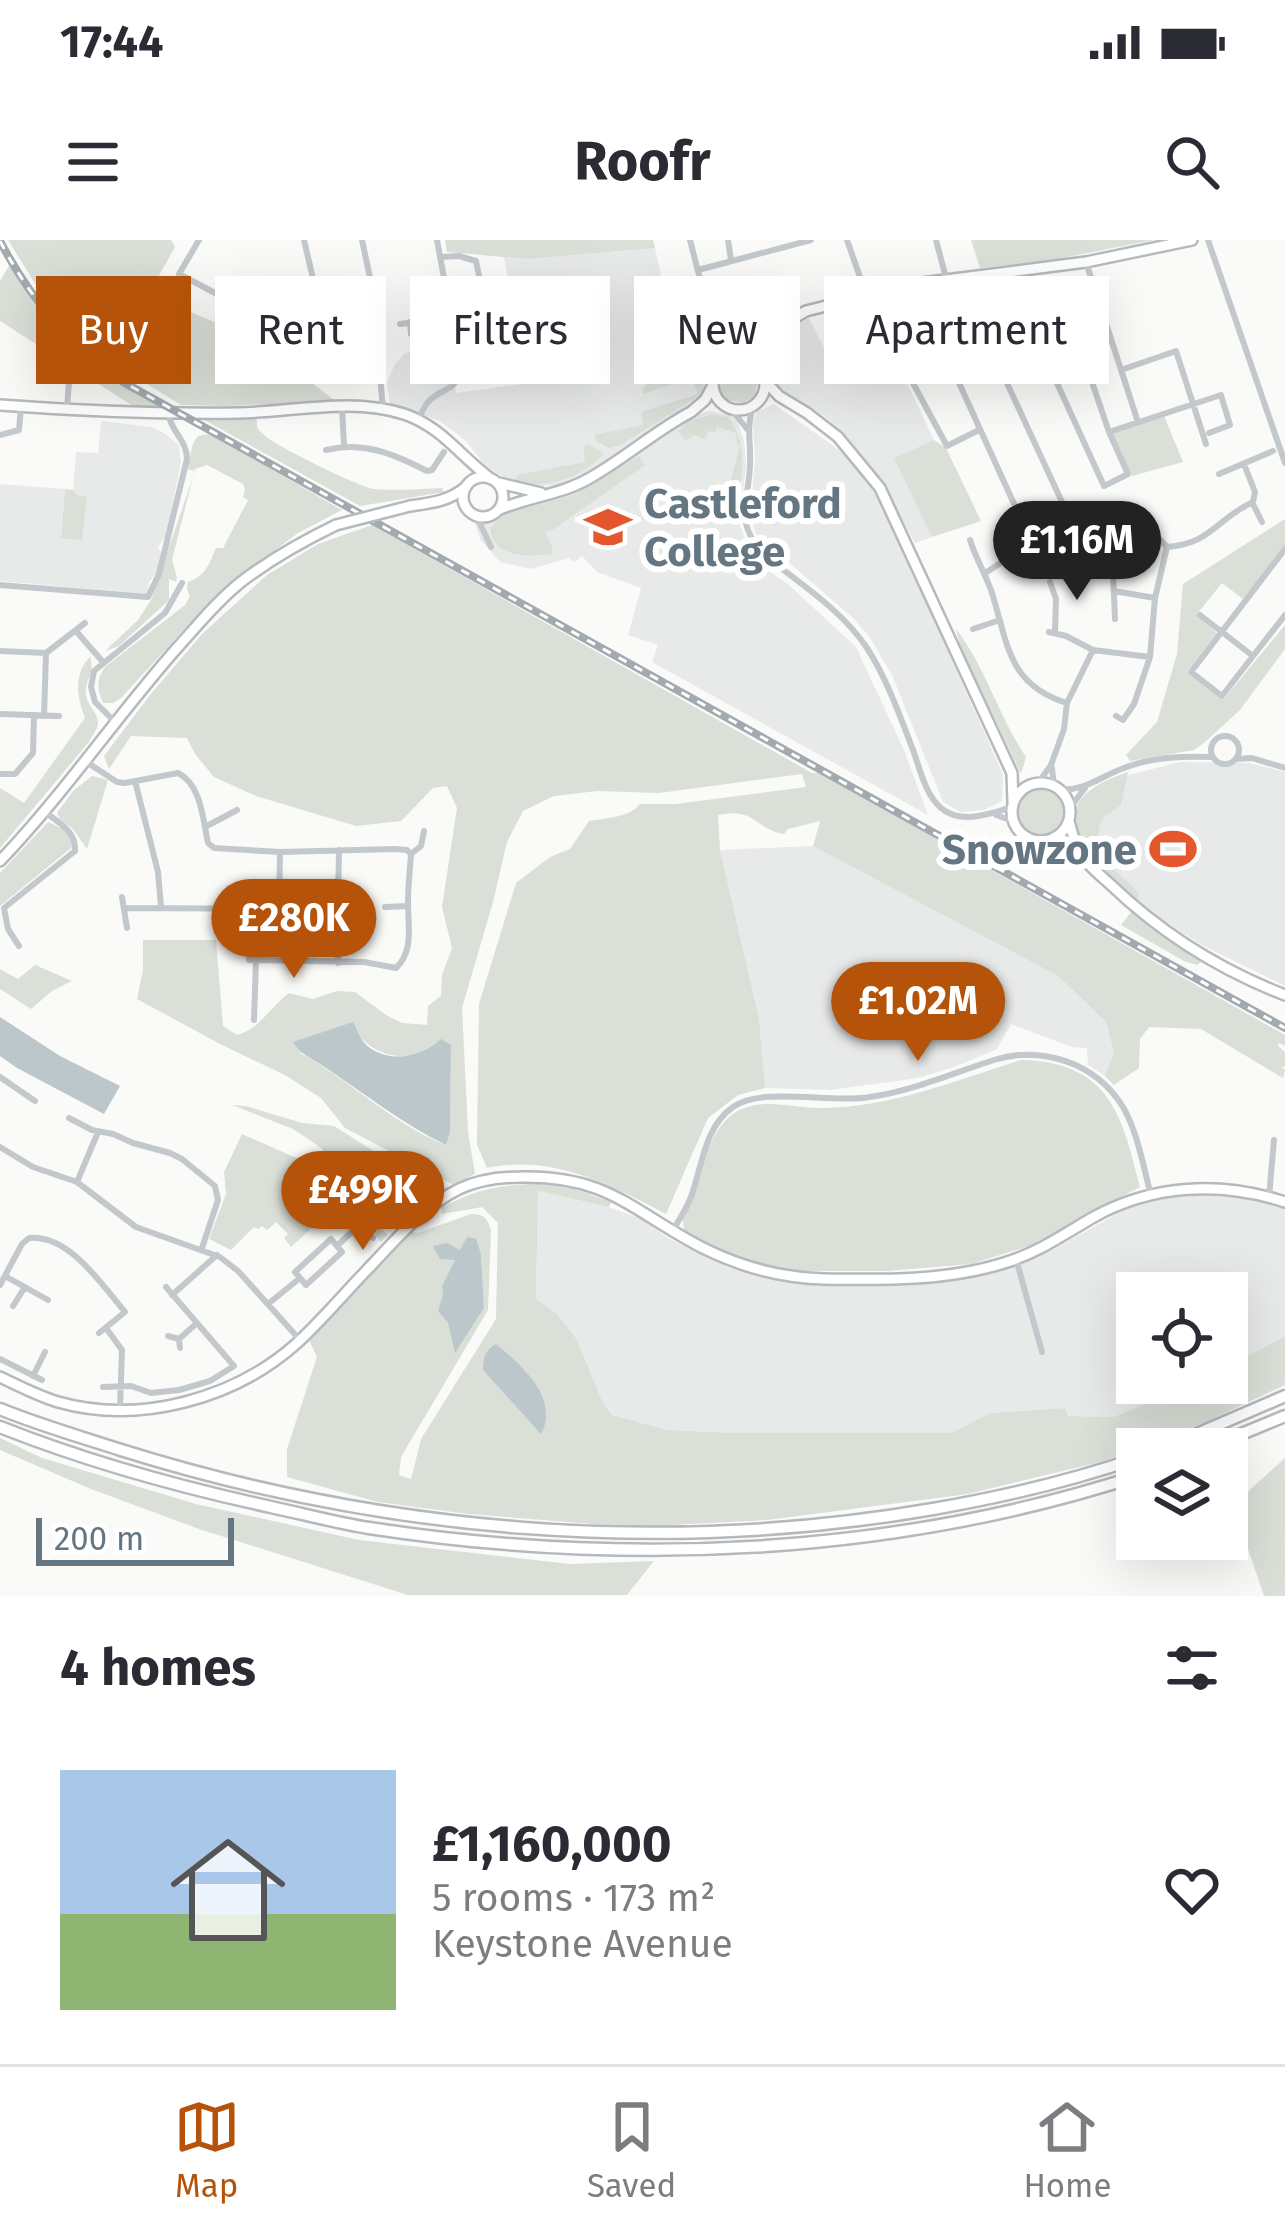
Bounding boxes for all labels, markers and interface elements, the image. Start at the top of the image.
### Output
text: 17:44 [60,15,163,69]
icon: menu [60,129,126,195]
icon: search [1159,129,1225,195]
text: Roofr [574,130,711,194]
chip: Buy [36,276,191,384]
chip: Rent [215,276,386,384]
chip: Filters [410,276,610,384]
chip: New [634,276,800,384]
chip: Apartment [824,276,1109,384]
place label: Castleford College [644,479,842,577]
pin: £1.16M [979,501,1175,603]
school or university icon: Castleford College [583,502,633,552]
text: £1.16M [1020,517,1134,563]
sports icon: Snowzone [1148,824,1198,874]
place label: Snowzone [942,825,1137,875]
pin: £280K [210,879,378,981]
text: £280K [238,895,350,941]
pin: £1.02M [820,962,1016,1064]
text: £1.02M [858,978,978,1024]
pin: £499K [279,1151,447,1253]
text: £499K [308,1167,418,1213]
map controls [1116,1272,1248,1560]
button: locate [1116,1272,1248,1404]
button: layers [1116,1428,1248,1560]
scale bar [36,1512,234,1565]
text: 200 m [54,1519,144,1559]
icon: filters [1159,1635,1225,1701]
text: 4 homes [60,1637,256,1699]
text: £1,160,000 [432,1813,672,1875]
icon: home [156,1818,300,1962]
icon: heart [1159,1857,1225,1923]
text: 5 rooms · 173 m² [432,1875,715,1921]
text: Keystone Avenue [432,1921,733,1967]
tab: Map [174,2094,240,2206]
tab: Saved [587,2094,676,2206]
tab: Home [1023,2094,1111,2206]

